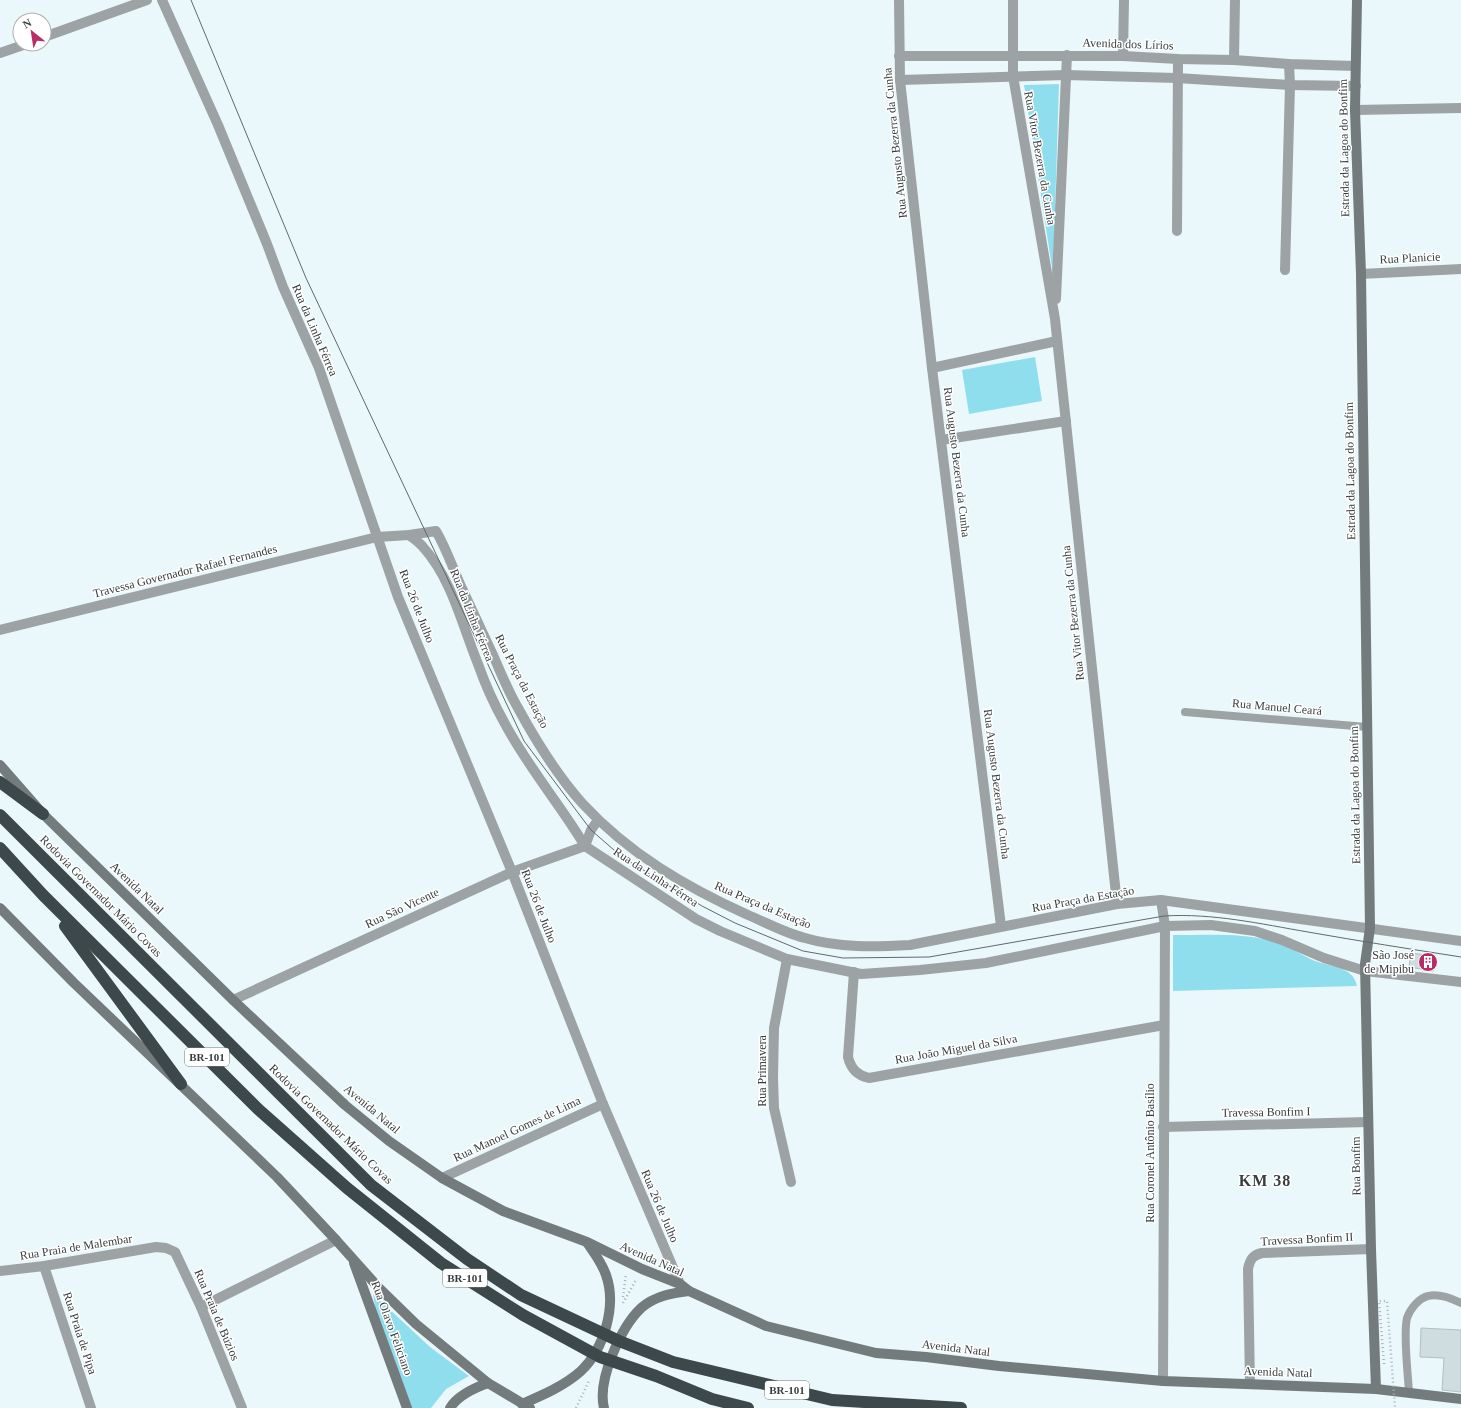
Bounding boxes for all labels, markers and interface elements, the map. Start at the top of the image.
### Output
north arrow [12,12,52,52]
text: N [21,16,33,31]
street label: Avenida dos Lírios [1082,35,1174,53]
street label: Rua Augusto Bezerra da Cunha [880,66,910,219]
street label: Estrada da Lagoa do Bonfim [1336,78,1352,217]
street label: Rua Vitor Bezerra da Cunha [1021,90,1059,227]
street label: Rua Planicie [1379,249,1441,267]
street label: Rua da Linha Férrea [289,282,341,379]
street label: Rua Augusto Bezerra da Cunha [941,386,973,539]
street label: Estrada da Lagoa do Bonfim [1342,401,1358,540]
street label: Travessa Governador Rafael Fernandes [92,541,279,601]
street label: Rua Vitor Bezerra da Cunha [1059,544,1087,681]
street label: Rua 26 de Julho [397,567,437,645]
street label: Rua da Linha Férrea [447,567,497,664]
street label: Rua Praça da Estação [492,632,552,730]
street label: Rua Manuel Ceará [1232,696,1323,718]
street label: Rua Augusto Bezerra da Cunha [981,708,1013,861]
street label: Estrada da Lagoa do Bonfim [1347,725,1363,864]
street label: Rodovia Governador Mário Covas [37,832,165,960]
street label: Rua da Linha Férrea [611,844,702,910]
street label: Avenida Natal [107,859,167,917]
street label: Rua 26 de Julho [519,867,559,945]
street label: Rua Praça da Estação [713,878,813,932]
street label: Rua Praça da Estação [1031,883,1135,915]
street label: Rua São Vicente [363,885,441,931]
place label: São José de Mipibu [1364,948,1414,976]
building icon: São José de Mipibu [1417,951,1439,973]
street label: Rua João Miguel da Silva [894,1031,1019,1067]
street label: Rua Primavera [755,1035,769,1107]
road number: BR-101 [185,1048,229,1066]
street label: Rodovia Governador Mário Covas [266,1061,396,1187]
street label: Avenida Natal [341,1082,403,1137]
street label: Rua Coronel Antônio Basílio [1143,1083,1157,1223]
street label: Rua Manoel Gomes de Lima [451,1093,583,1165]
street label: Travessa Bonfim I [1221,1104,1311,1120]
street label: Rua Bonfim [1348,1136,1364,1196]
street label: Rua 26 de Julho [638,1168,682,1244]
district label: KM 38 [1239,1172,1291,1189]
street label: Travessa Bonfim II [1260,1230,1354,1248]
street label: Rua Praia de Malembar [19,1231,133,1263]
street label: Avenida Natal [618,1239,687,1280]
street label: Rua Praia de Búzios [191,1267,243,1363]
road number: BR-101 [443,1269,487,1287]
street label: Rua Olavo Feliciano [368,1279,416,1377]
street label: Rua Praia de Pipa [60,1290,100,1377]
street label: Avenida Natal [921,1337,992,1359]
street label: Avenida Natal [1243,1364,1313,1380]
road number: BR-101 [765,1381,809,1399]

